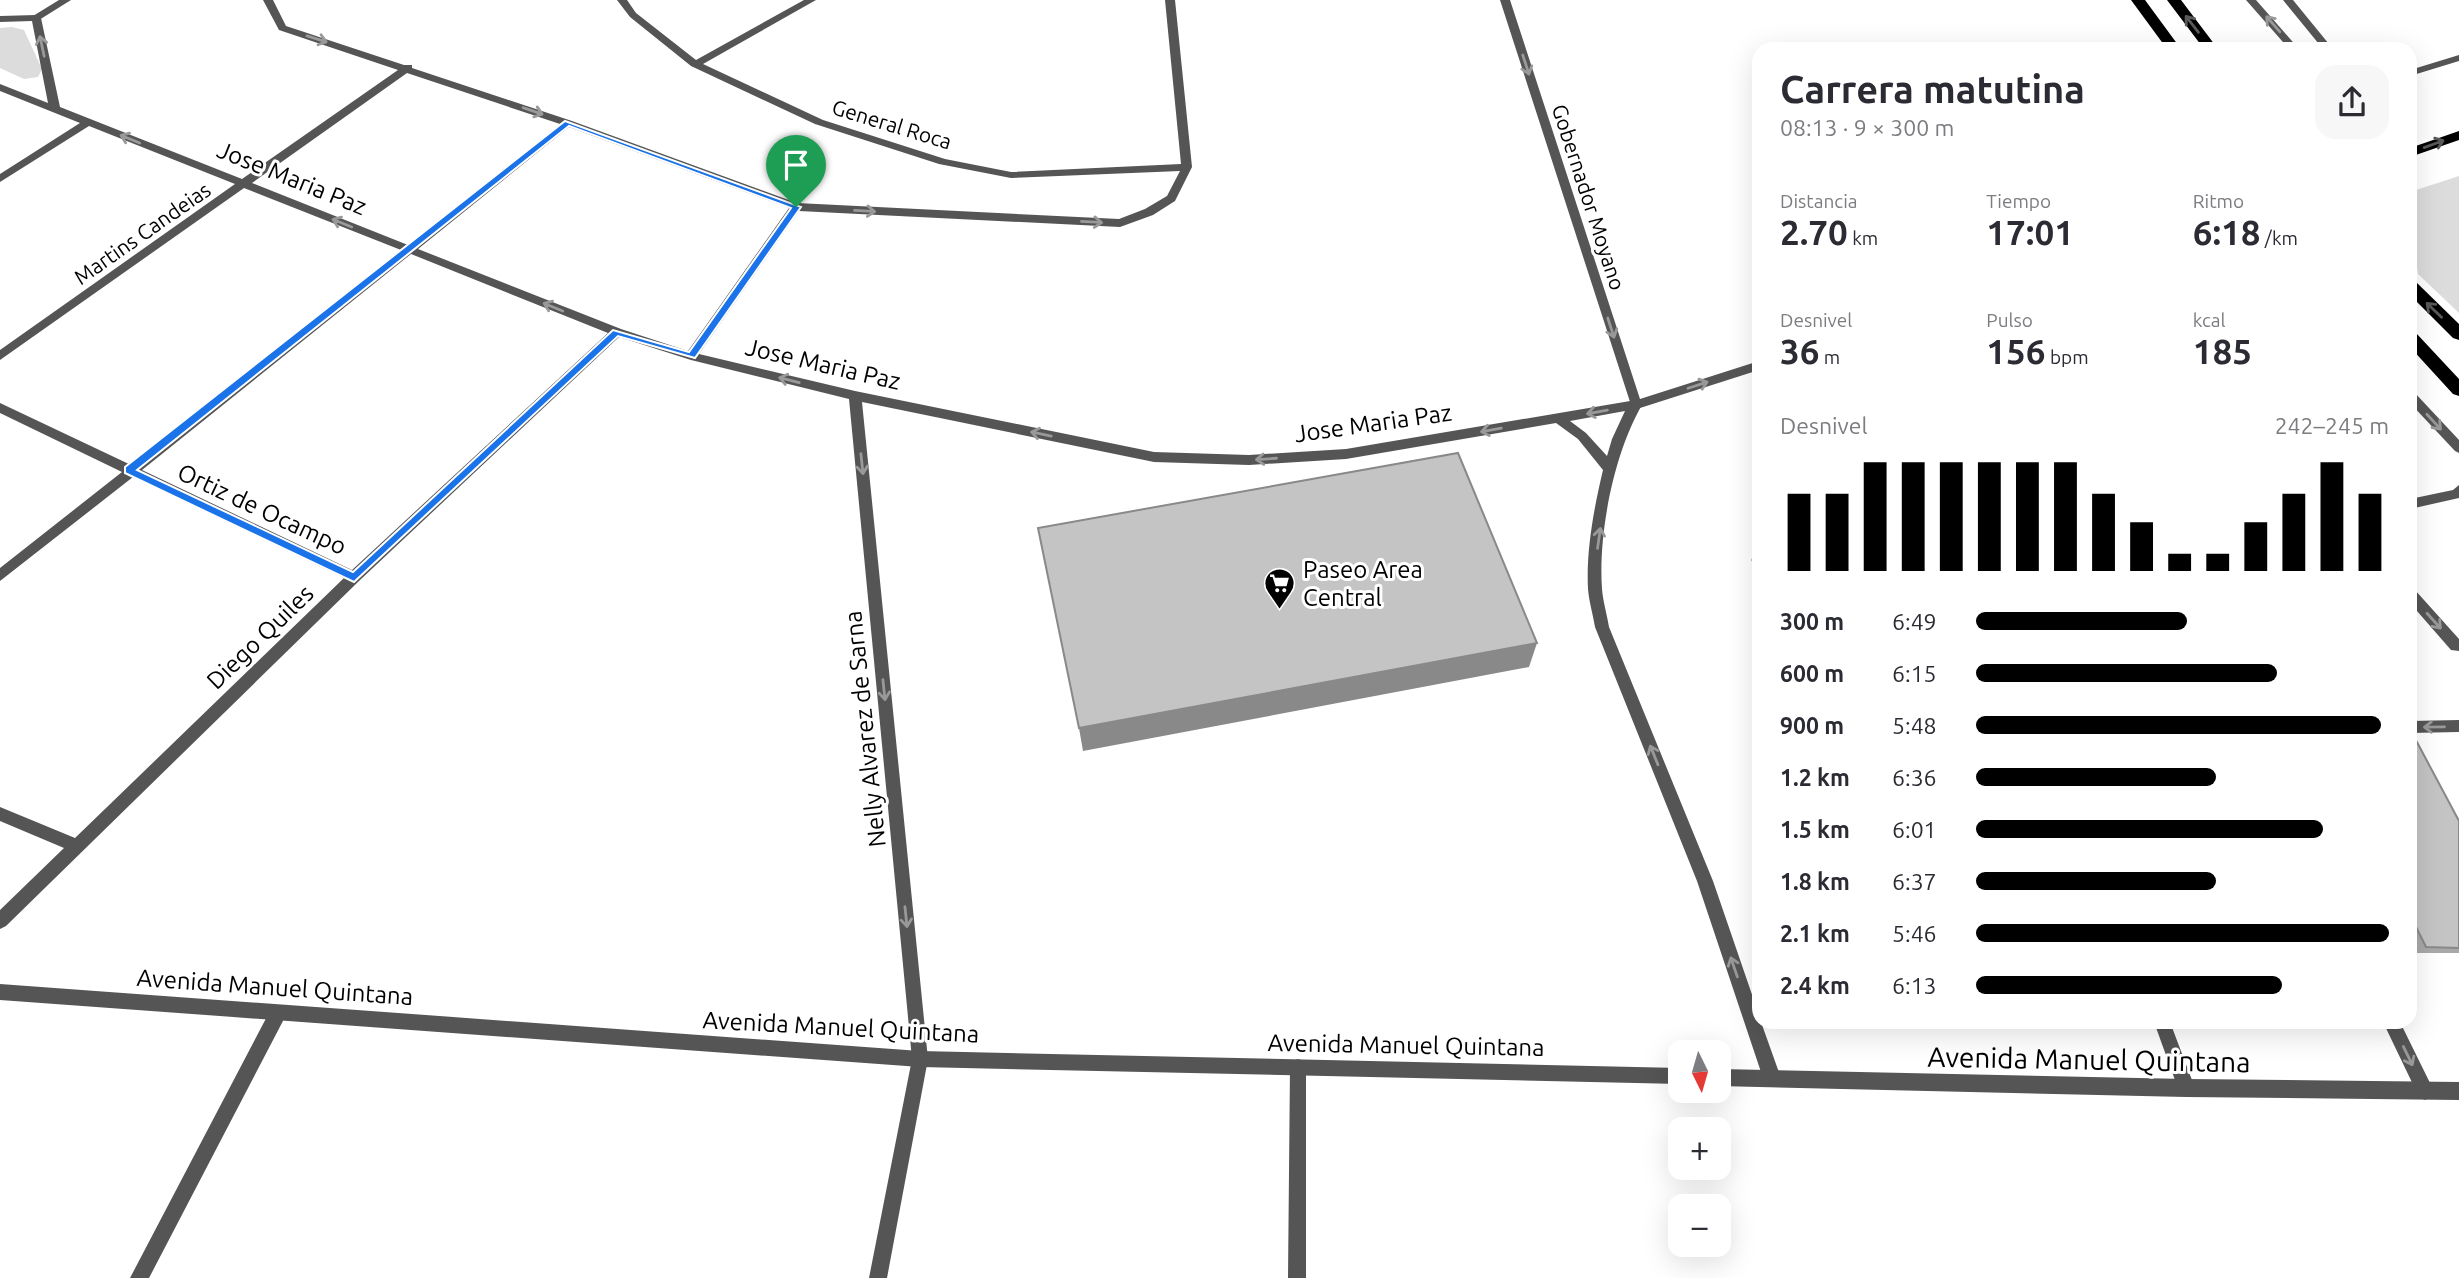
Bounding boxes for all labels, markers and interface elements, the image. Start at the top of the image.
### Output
one-way arrow [2185,16,2200,34]
one-way arrow [2265,16,2281,34]
one-way arrow [306,34,328,46]
one-way arrow [35,35,49,58]
one-way arrow [1520,54,1533,76]
button: share [2315,65,2389,139]
text: Carrera matutina [1780,68,2085,110]
street label: General Roca [829,94,955,154]
street label: Gobernador Moyano [1548,101,1630,293]
one-way arrow [522,105,544,118]
text: 08:13 · 9 × 300 m [1780,115,1954,140]
one-way arrow [120,131,142,144]
pin [766,135,826,207]
street label: Jose Maria Paz [213,136,371,220]
one-way arrow [2423,137,2445,150]
icon: arrive [777,146,815,184]
street label: Martins Candeias [69,177,215,289]
text: Distancia [1780,190,1858,212]
text: Tiempo [1986,190,2051,212]
text: Ritmo [2193,190,2244,212]
one-way arrow [853,204,876,217]
text: 2.70 [1780,212,1848,252]
text: 17:01 [1986,212,2074,252]
text: 6:18 [2193,212,2261,252]
one-way arrow [331,215,353,228]
one-way arrow [1080,216,1103,229]
text: km [1848,227,1878,249]
text: /km [2261,227,2298,249]
one-way arrow [543,299,565,312]
one-way arrow [2426,301,2443,318]
text: Desnivel [1780,309,1852,331]
text: Pulso [1986,309,2033,331]
text: kcal [2193,309,2225,331]
one-way arrow [1606,317,1619,339]
text: 36 [1780,331,1819,371]
text: 156 [1986,331,2046,371]
text: 185 [2193,331,2252,371]
street label: Jose Maria Paz [743,333,903,395]
text: m [1819,346,1840,368]
text: bpm [2046,346,2089,368]
one-way arrow [778,373,801,386]
one-way arrow [1686,378,1708,390]
street label: Jose Maria Paz [1293,399,1453,447]
one-way arrow [1586,406,1609,419]
text: Desnivel [1780,413,1868,438]
text: 242–245 m [2275,413,2389,438]
one-way arrow [2426,413,2443,430]
one-way arrow [1480,424,1503,437]
one-way arrow [1030,426,1053,440]
one-way arrow [856,452,869,474]
one-way arrow [1255,453,1277,466]
street label: Ortiz de Ocampo [173,458,351,560]
one-way arrow [1593,527,1606,550]
place label: Paseo Area Central [1303,556,1423,611]
supermarket icon: Paseo Area Central [1263,566,1297,610]
street label: Diego Quiles [201,580,319,694]
street label: Nelly Alvarez de Sarna [839,609,891,849]
text: 300 m [1780,609,1844,634]
text: 6:49 [1892,609,1937,634]
one-way arrow [2426,612,2442,630]
text: 600 m [1780,661,1844,686]
text: 6:15 [1892,661,1937,686]
one-way arrow [878,678,891,701]
text: 900 m [1780,713,1844,738]
text: 5:48 [1892,713,1937,738]
one-way arrow [2423,720,2446,733]
one-way arrow [1646,744,1659,766]
text: 1.2 km [1780,765,1850,790]
text: 6:36 [1892,765,1937,790]
text: 1.5 km [1780,817,1850,842]
text: 6:01 [1892,817,1937,842]
text: 1.8 km [1780,869,1850,894]
text: 6:37 [1892,869,1937,894]
one-way arrow [900,905,913,927]
text: 2.1 km [1780,921,1850,946]
text: 5:46 [1892,921,1937,946]
one-way arrow [1727,957,1740,979]
street label: Avenida Manuel Quintana [136,964,414,1010]
text: 2.4 km [1780,973,1850,998]
text: 6:13 [1892,973,1937,998]
street label: Avenida Manuel Quintana [702,1006,980,1048]
street label: Avenida Manuel Quintana [1267,1029,1545,1061]
north arrow [1668,1040,1731,1102]
map controls [1668,1040,1731,1257]
street label: Avenida Manuel Quintana [1927,1041,2251,1077]
one-way arrow [2402,1045,2416,1066]
button: + [1668,1117,1731,1180]
button: − [1668,1194,1731,1257]

